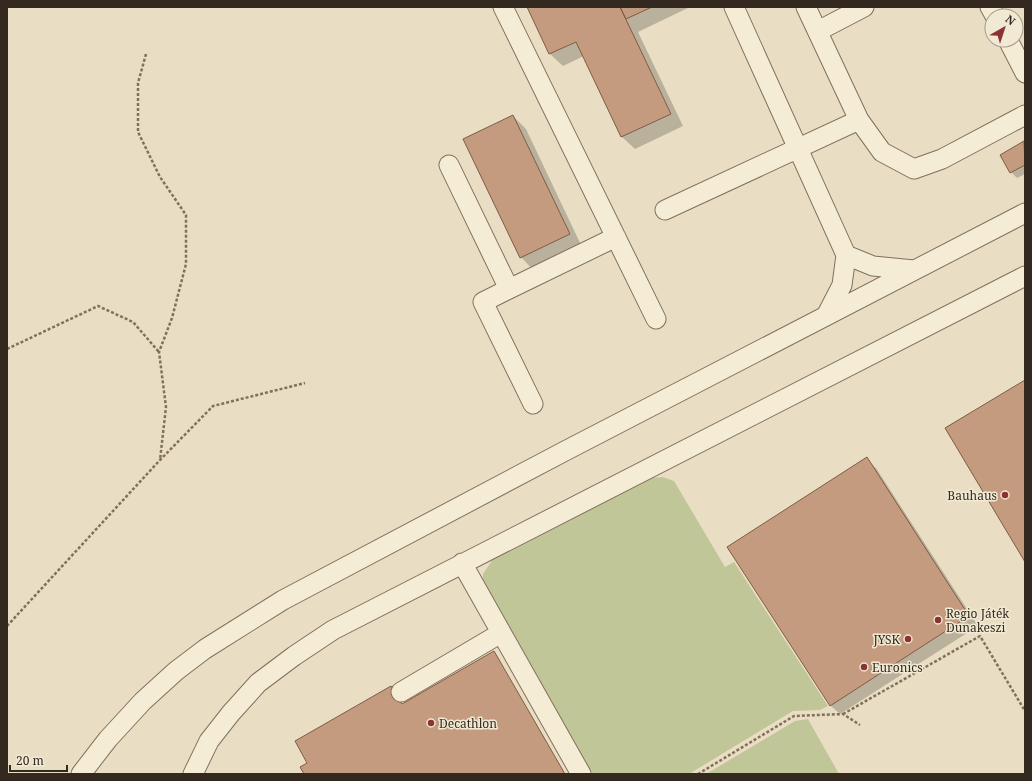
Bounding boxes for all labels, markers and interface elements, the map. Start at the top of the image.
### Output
north arrow [984,8,1024,48]
text: N [1003,11,1019,29]
place label: Bauhaus [947,487,997,504]
marker: Bauhaus [1000,490,1010,500]
place label: Regio Játék Dunakeszi [946,605,1010,636]
marker: Regio Játék Dunakeszi [933,615,943,625]
place label: JYSK [873,631,901,648]
marker: JYSK [903,634,913,644]
place label: Euronics [872,659,923,676]
marker: Euronics [859,662,869,672]
place label: Decathlon [439,715,497,732]
marker: Decathlon [426,718,436,728]
scale bar [10,747,67,773]
text: 20 m [16,752,44,769]

